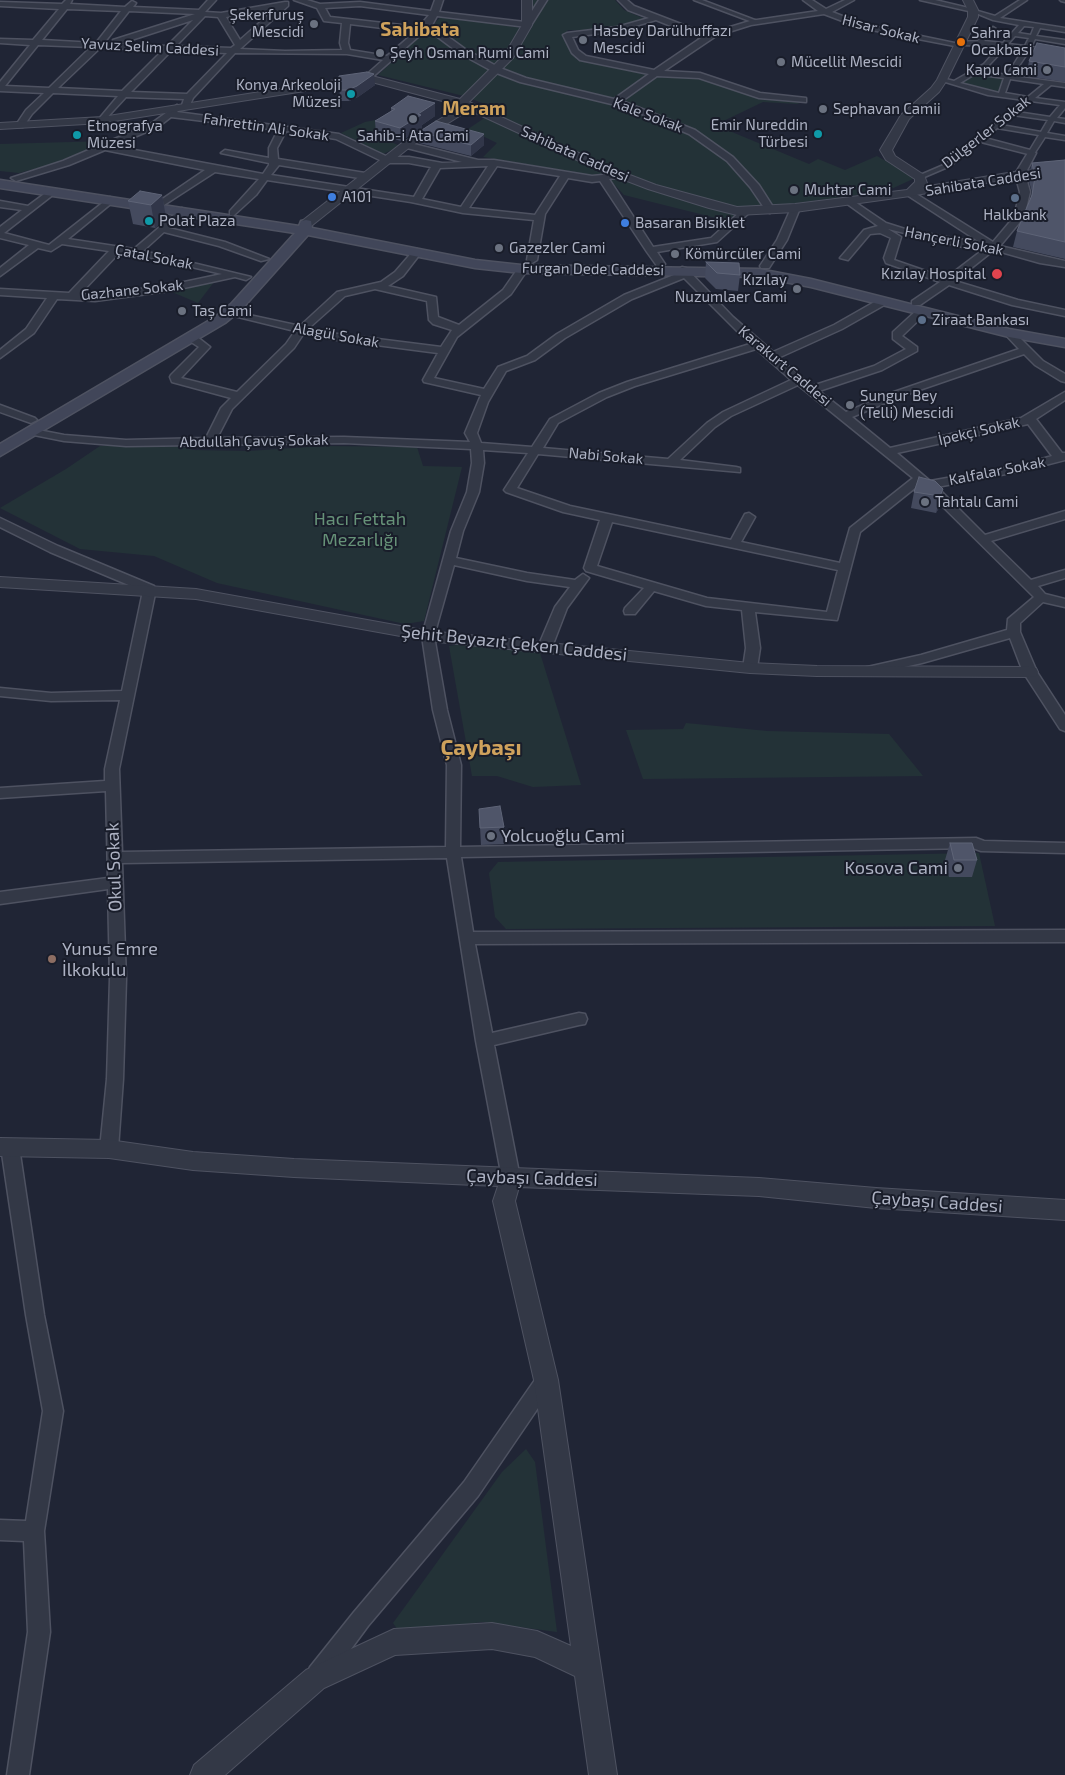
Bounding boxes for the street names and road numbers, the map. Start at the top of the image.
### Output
street label: Hisar Sokak [840,11,922,47]
street label: Yavuz Selim Caddesi [81,34,219,60]
street label: Dülgerler Sokak [938,92,1034,172]
street label: Kale Sokak [611,93,685,137]
street label: Fahrettin Ali Sokak [202,109,330,145]
street label: Sahibata Caddesi [518,122,632,186]
street label: Sahibata Caddesi [924,164,1042,200]
street label: Hançerli Sokak [903,223,1005,259]
street label: Çatal Sokak [114,241,194,273]
street label: Furgan Dede Caddesi [522,259,664,279]
street label: Gazhane Sokak [80,276,184,304]
street label: Alagül Sokak [292,319,380,351]
street label: Karakurt Caddesi [735,322,835,410]
street label: İpekçi Sokak [937,413,1021,449]
street label: Abdullah Çavuş Sokak [179,431,329,451]
street label: Nabi Sokak [568,444,644,468]
street label: Kalfalar Sokak [947,453,1047,489]
street label: Şehit Beyazıt Çeken Caddesi [400,620,628,666]
street label: Okul Sokak [102,822,126,912]
street label: Çaybaşı Caddesi [466,1165,598,1191]
street label: Çaybaşı Caddesi [871,1187,1003,1217]

